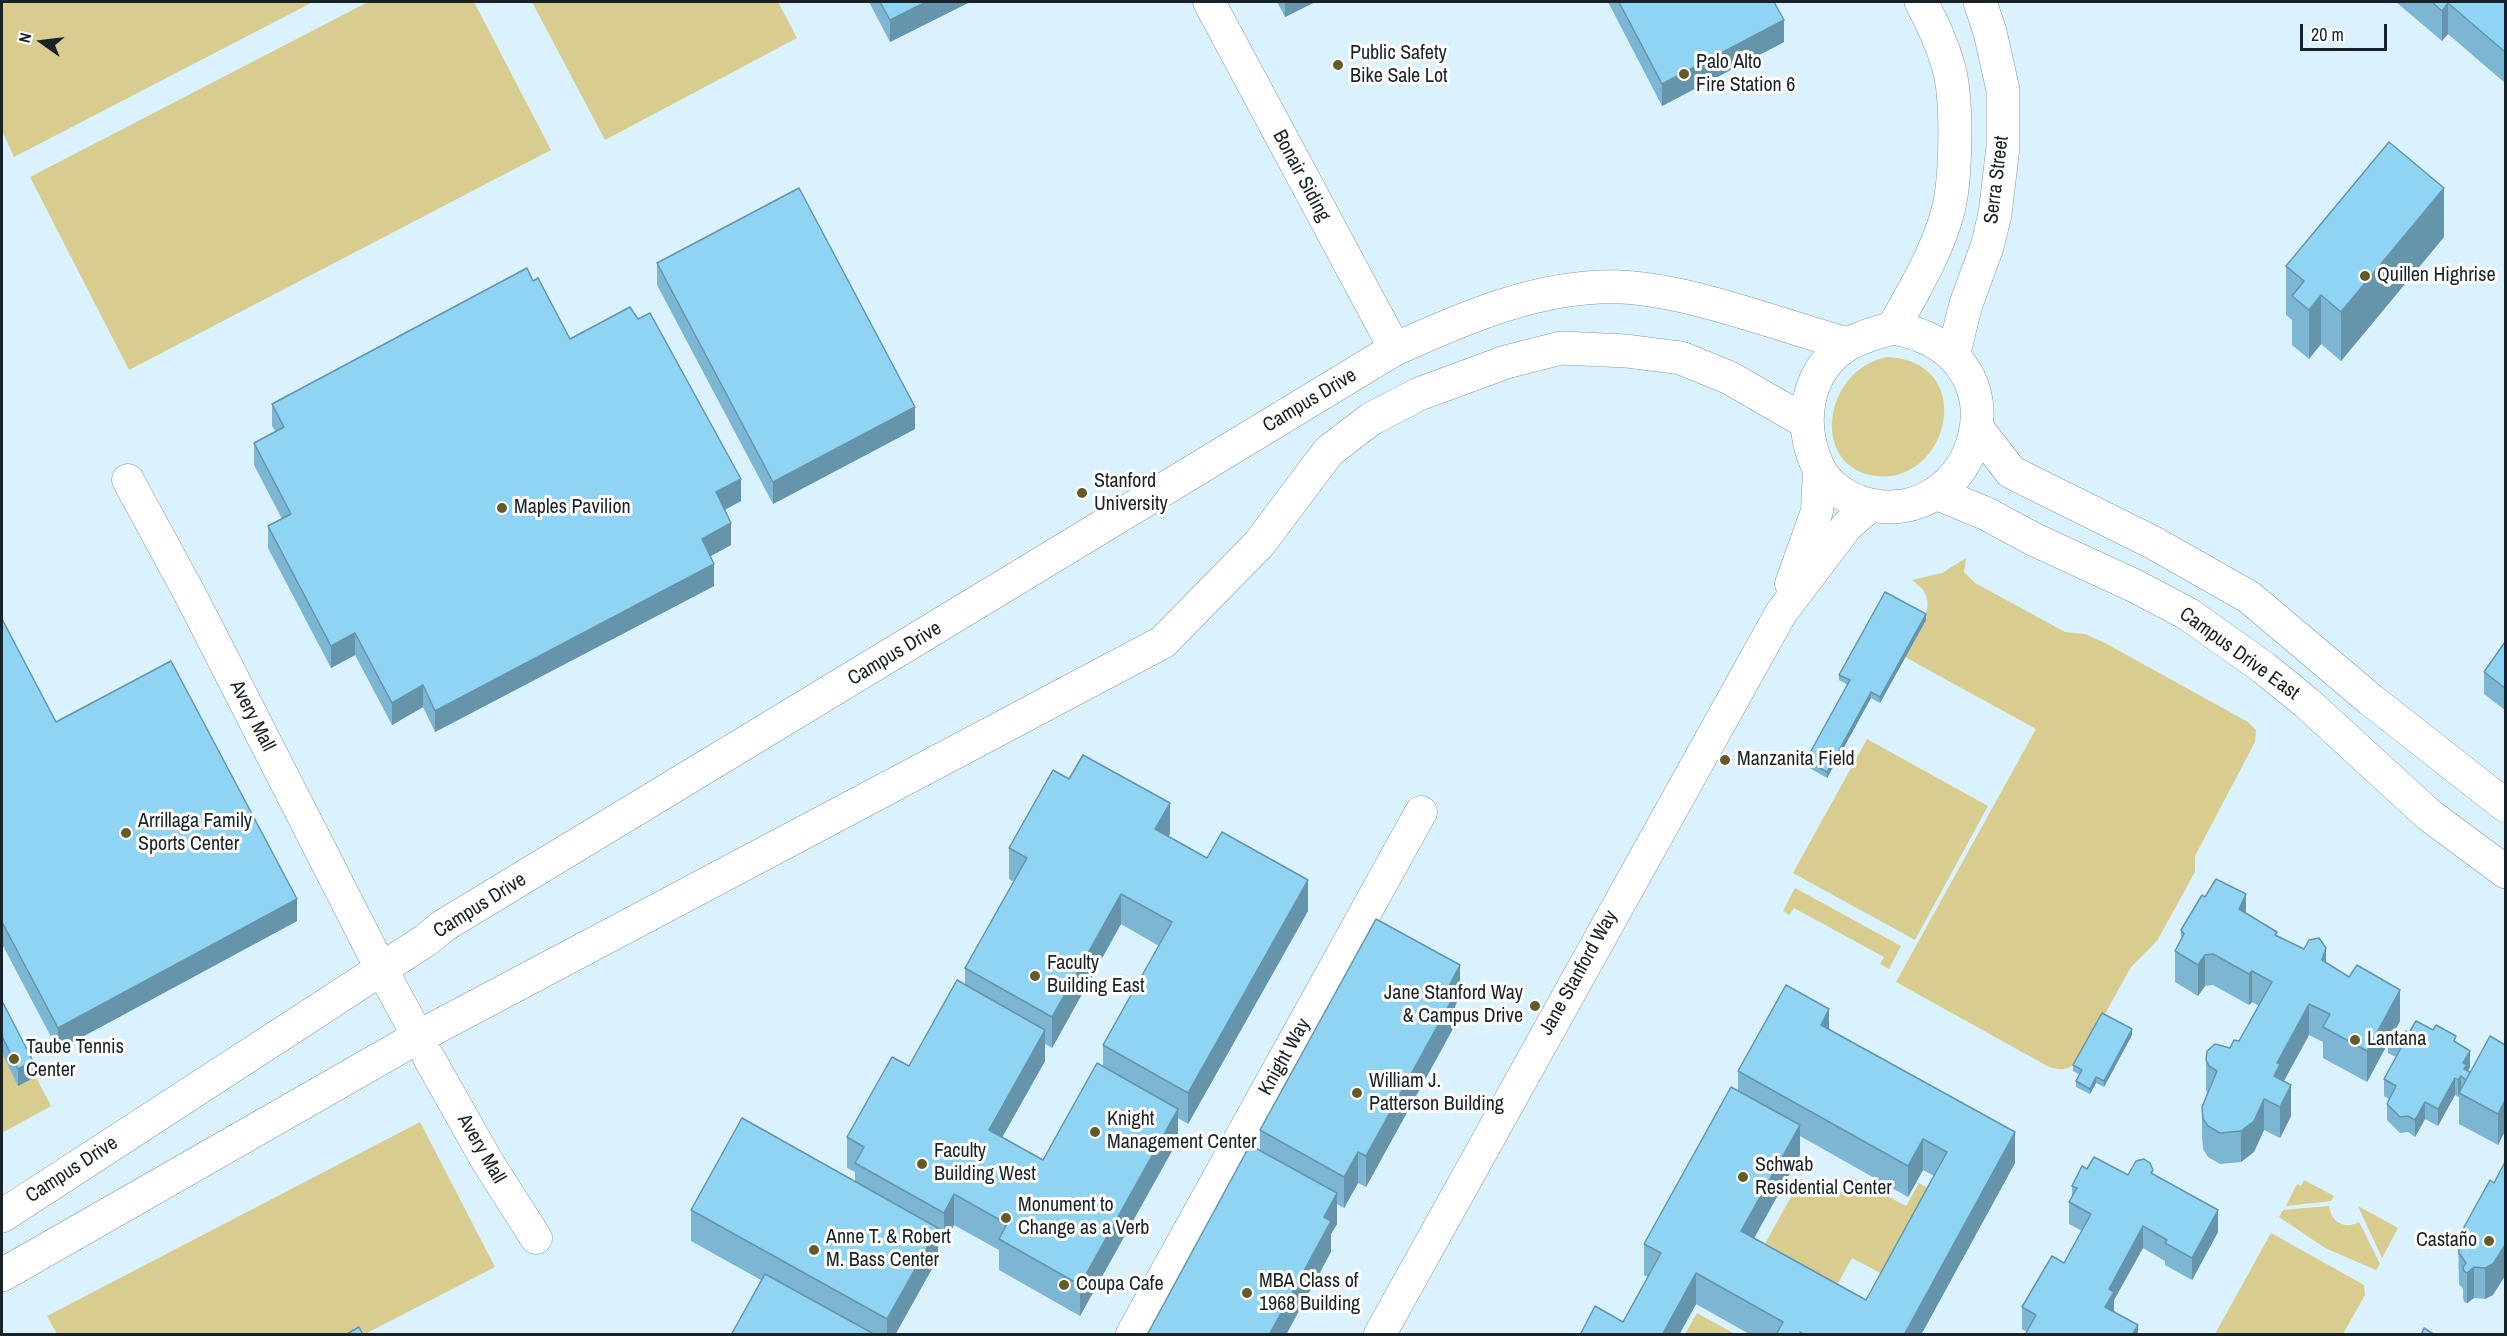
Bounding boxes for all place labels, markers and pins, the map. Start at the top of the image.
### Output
place label: Public Safety Bike Sale Lot [1350,42,1448,89]
place label: Palo Alto Fire Station 6 [1696,51,1795,98]
marker: Public Safety Bike Sale Lot [1331,58,1345,72]
marker: Palo Alto Fire Station 6 [1677,67,1691,81]
place label: Quillen Highrise [2377,264,2495,288]
marker: Quillen Highrise [2358,269,2372,283]
place label: Stanford University [1094,470,1168,517]
marker: Stanford University [1075,486,1089,500]
place label: Maples Pavilion [514,496,631,520]
marker: Maples Pavilion [495,501,509,515]
place label: Manzanita Field [1737,748,1855,772]
marker: Manzanita Field [1718,753,1732,767]
place label: Arrillaga Family Sports Center [138,810,252,857]
marker: Arrillaga Family Sports Center [119,826,133,840]
place label: Faculty Building East [1047,952,1145,999]
marker: Faculty Building East [1028,969,1042,983]
place label: Jane Stanford Way & Campus Drive [1384,982,1523,1029]
marker: Jane Stanford Way & Campus Drive [1528,999,1542,1013]
place label: Lantana [2367,1028,2426,1052]
marker: Lantana [2348,1033,2362,1047]
place label: Taube Tennis Center [26,1036,124,1083]
marker: Taube Tennis Center [7,1052,21,1066]
place label: William J. Patterson Building [1369,1070,1504,1117]
marker: William J. Patterson Building [1350,1086,1364,1100]
place label: Knight Management Center [1107,1108,1256,1155]
marker: Knight Management Center [1088,1125,1102,1139]
place label: Faculty Building West [934,1140,1036,1187]
place label: Schwab Residential Center [1755,1154,1892,1201]
marker: Faculty Building West [915,1157,929,1171]
marker: Schwab Residential Center [1736,1170,1750,1184]
place label: Monument to Change as a Verb [1018,1194,1149,1241]
marker: Monument to Change as a Verb [999,1211,1013,1225]
place label: Anne T. & Robert M. Bass Center [826,1226,951,1273]
place label: Castaño [2416,1229,2477,1253]
marker: Castaño [2482,1234,2496,1248]
marker: Anne T. & Robert M. Bass Center [807,1243,821,1257]
place label: MBA Class of 1968 Building [1259,1270,1360,1317]
place label: Coupa Cafe [1076,1273,1164,1297]
marker: Coupa Cafe [1057,1278,1071,1292]
marker: MBA Class of 1968 Building [1240,1286,1254,1300]

